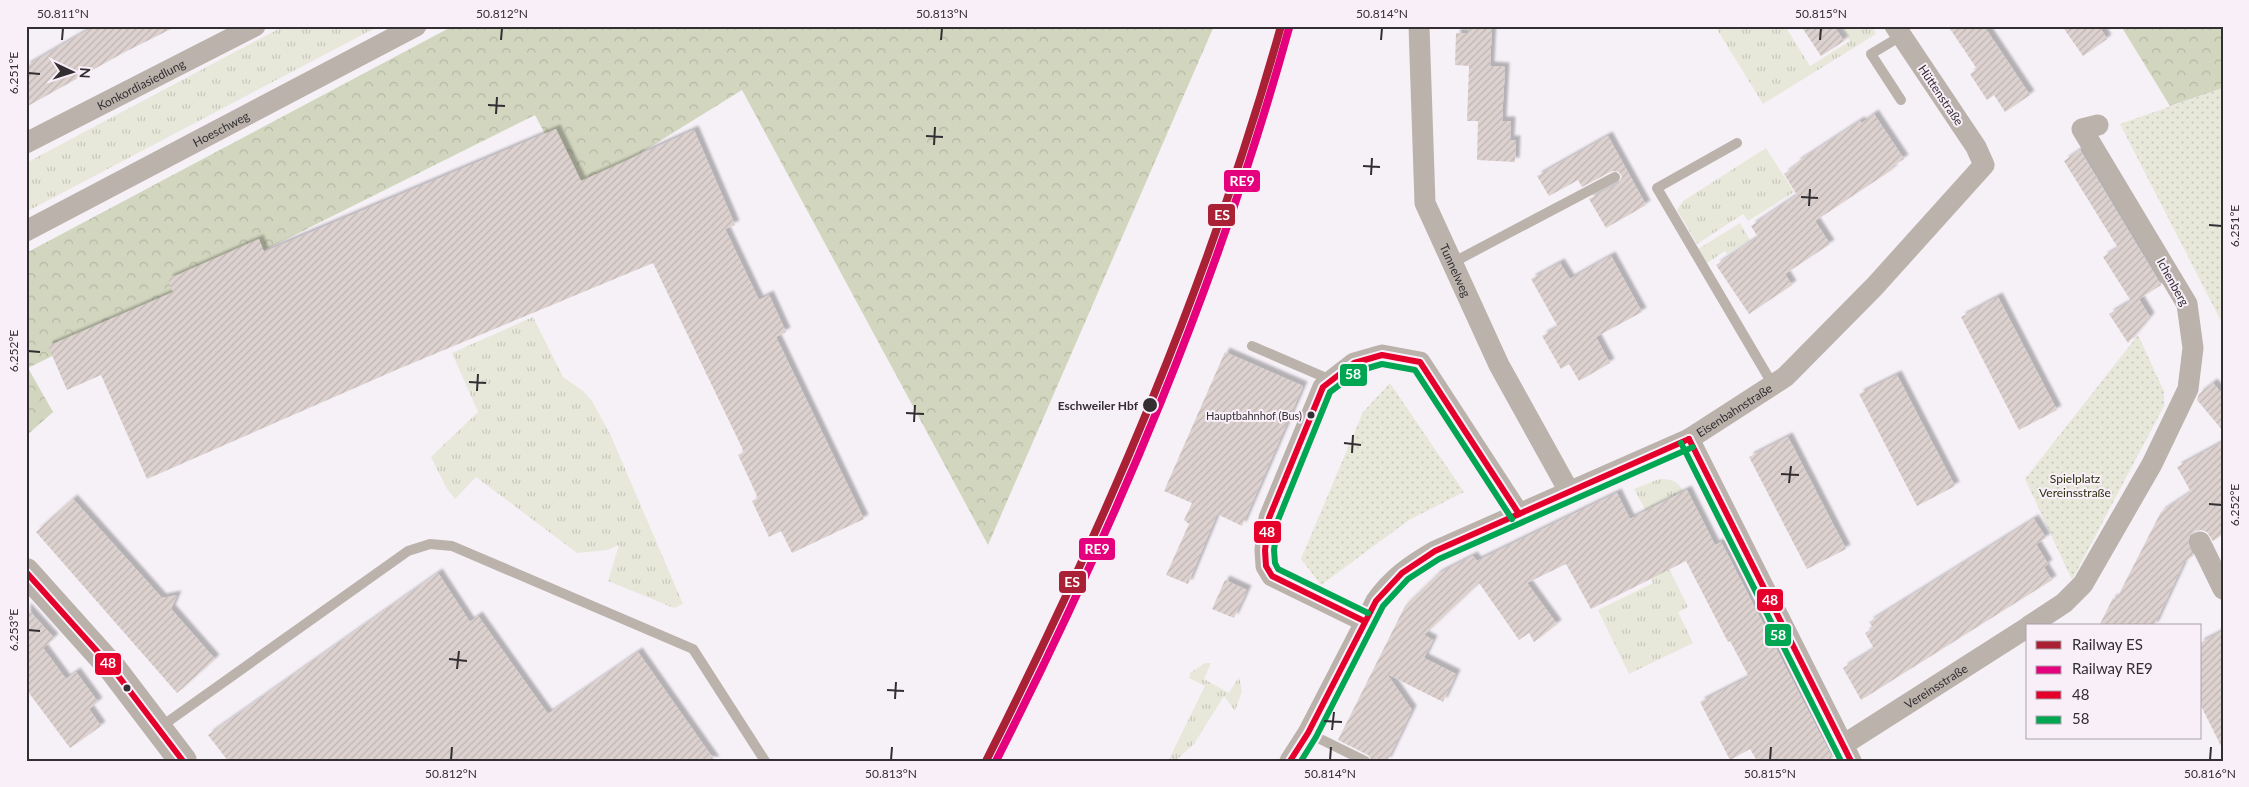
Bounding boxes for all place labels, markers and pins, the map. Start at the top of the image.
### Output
marker: Eschweiler Hbf [1141,396,1159,414]
place label: Eschweiler Hbf [1058,398,1139,413]
place label: Hauptbahnhof (Bus) [1206,409,1302,422]
marker: Hauptbahnhof (Bus) [1306,410,1316,420]
unlabelled marker [122,683,132,693]

